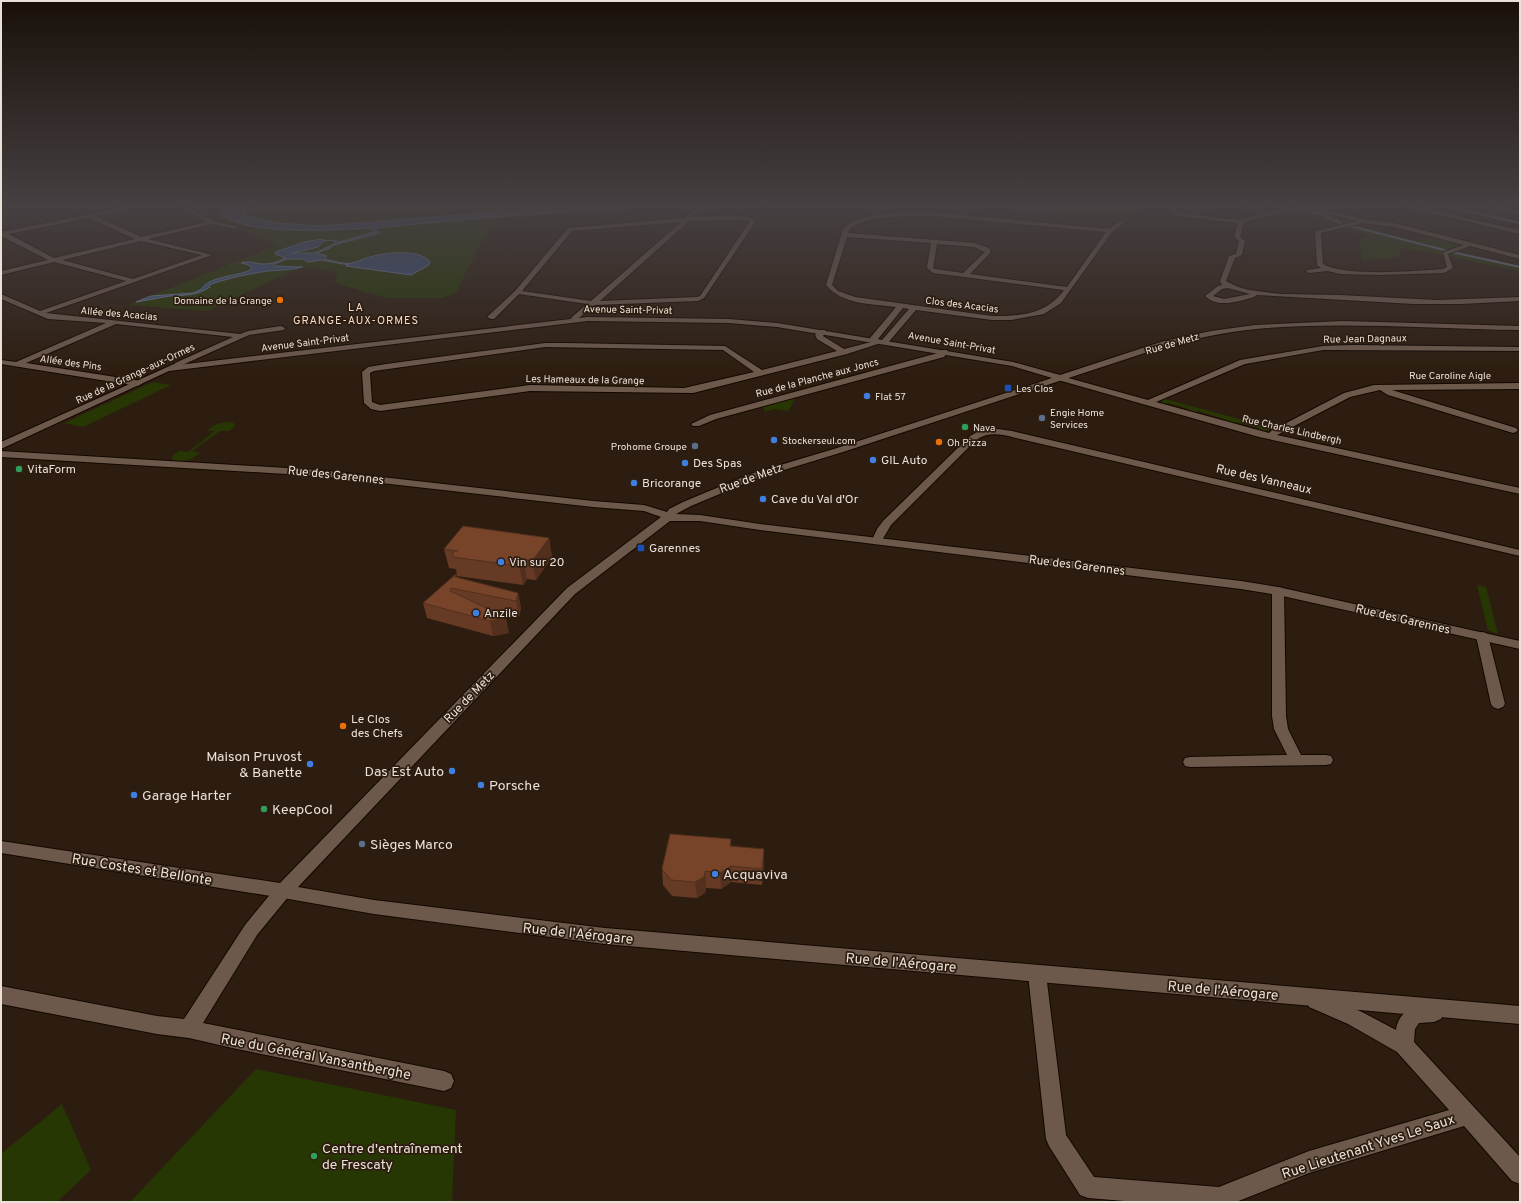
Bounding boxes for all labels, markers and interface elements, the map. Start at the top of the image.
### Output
place label: Domaine de la Grange [174,295,272,308]
marker: Domaine de la Grange [275,295,285,305]
street label: Clos des Acacias [924,295,999,316]
district label: LA GRANGE-AUX-ORMES [293,301,419,328]
street label: Avenue Saint-Privat [583,303,673,318]
street label: Allée des Acacias [80,305,158,324]
street label: Avenue Saint-Privat [907,329,997,358]
street label: Rue de Metz [1144,331,1201,358]
street label: Avenue Saint-Privat [260,332,350,355]
street label: Rue Jean Dagnaux [1323,332,1407,347]
street label: Rue de la Grange-aux-Ormes [74,341,197,408]
street label: Allée des Pins [39,353,103,374]
street label: Rue de la Planche aux Joncs [754,356,881,401]
street label: Rue Caroline Aigle [1409,370,1491,383]
street label: Les Hameaux de la Grange [526,373,644,388]
marker: Les Clos [1003,383,1013,393]
place label: Les Clos [1016,383,1053,396]
marker: Flat 57 [862,391,872,401]
place label: Flat 57 [875,391,906,404]
place label: Engie Home Services [1050,407,1104,432]
marker: Engie Home Services [1037,413,1047,423]
street label: Rue Charles Lindbergh [1241,413,1343,448]
marker: Nava [960,422,970,432]
place label: Nava [973,422,995,435]
marker: Stockerseul.com [769,435,779,445]
place label: Stockerseul.com [782,435,856,448]
marker: Oh Pizza [934,437,944,447]
place label: Oh Pizza [947,437,986,450]
place label: Prohome Groupe [611,441,687,454]
marker: Prohome Groupe [690,441,700,451]
place label: GIL Auto [881,453,928,469]
marker: GIL Auto [868,455,878,465]
place label: Des Spas [693,456,742,472]
marker: Des Spas [680,458,690,468]
street label: Rue de Metz [717,460,785,498]
street label: Rue des Vanneaux [1214,461,1313,499]
place label: VitaForm [27,462,76,478]
street label: Rue des Garennes [287,463,385,489]
marker: VitaForm [14,464,24,474]
place label: Bricorange [642,476,701,492]
marker: Bricorange [629,478,639,488]
place label: Cave du Val d'Or [771,492,859,508]
marker: Cave du Val d'Or [758,494,768,504]
place label: Garennes [649,541,700,557]
marker: Garennes [636,543,646,553]
street label: Rue des Garennes [1028,552,1126,580]
place label: Vin sur 20 [509,555,564,571]
marker: Vin sur 20 [496,557,506,567]
street label: Rue des Garennes [1354,601,1452,639]
place label: Anzile [484,606,518,622]
marker: Anzile [471,608,481,618]
street label: Rue de Metz [441,668,499,727]
place label: Le Clos des Chefs [351,712,403,742]
marker: Le Clos des Chefs [338,721,348,731]
place label: Maison Pruvost & Banette [206,749,302,782]
marker: Maison Pruvost & Banette [305,759,315,769]
place label: Das Est Auto [365,764,444,781]
marker: Das Est Auto [447,766,457,776]
place label: Porsche [489,778,540,795]
marker: Porsche [476,780,486,790]
place label: Garage Harter [142,788,232,805]
marker: Garage Harter [129,790,139,800]
place label: KeepCool [272,802,333,819]
marker: KeepCool [259,804,269,814]
place label: Sièges Marco [370,837,453,854]
marker: Sièges Marco [357,839,367,849]
street label: Rue Costes et Bellonte [70,851,213,890]
place label: Acquaviva [723,867,788,884]
marker: Acquaviva [710,869,720,879]
street label: Rue de l'Aérogare [522,920,634,949]
street label: Rue de l'Aérogare [845,950,957,977]
street label: Rue de l'Aérogare [1167,978,1279,1005]
street label: Rue du Général Vansantberghe [219,1031,412,1084]
street label: Rue Lieutenant Yves Le Saux [1280,1111,1457,1183]
place label: Centre d'entraînement de Frescaty [322,1141,463,1174]
marker: Centre d'entraînement de Frescaty [309,1151,319,1161]

